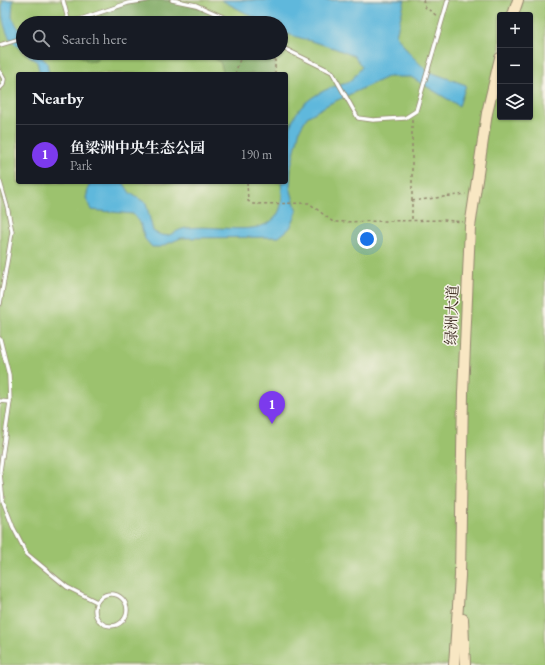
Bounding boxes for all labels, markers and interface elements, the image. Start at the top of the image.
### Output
map controls [497,12,533,120]
button: + [497,12,533,48]
search box [16,16,288,60]
icon: search [30,27,52,49]
text: Search here [62,29,127,48]
button: − [497,48,533,84]
button: layers [497,84,533,120]
text: Nearby [32,87,84,109]
text: 鱼梁洲中央生态公园 [70,138,205,157]
text: 1 [42,146,48,163]
text: 190 m [241,146,272,163]
text: Park [70,157,92,174]
your location [357,229,377,249]
street label: 绿洲大道 [441,285,462,345]
pin: 1 [259,391,285,424]

